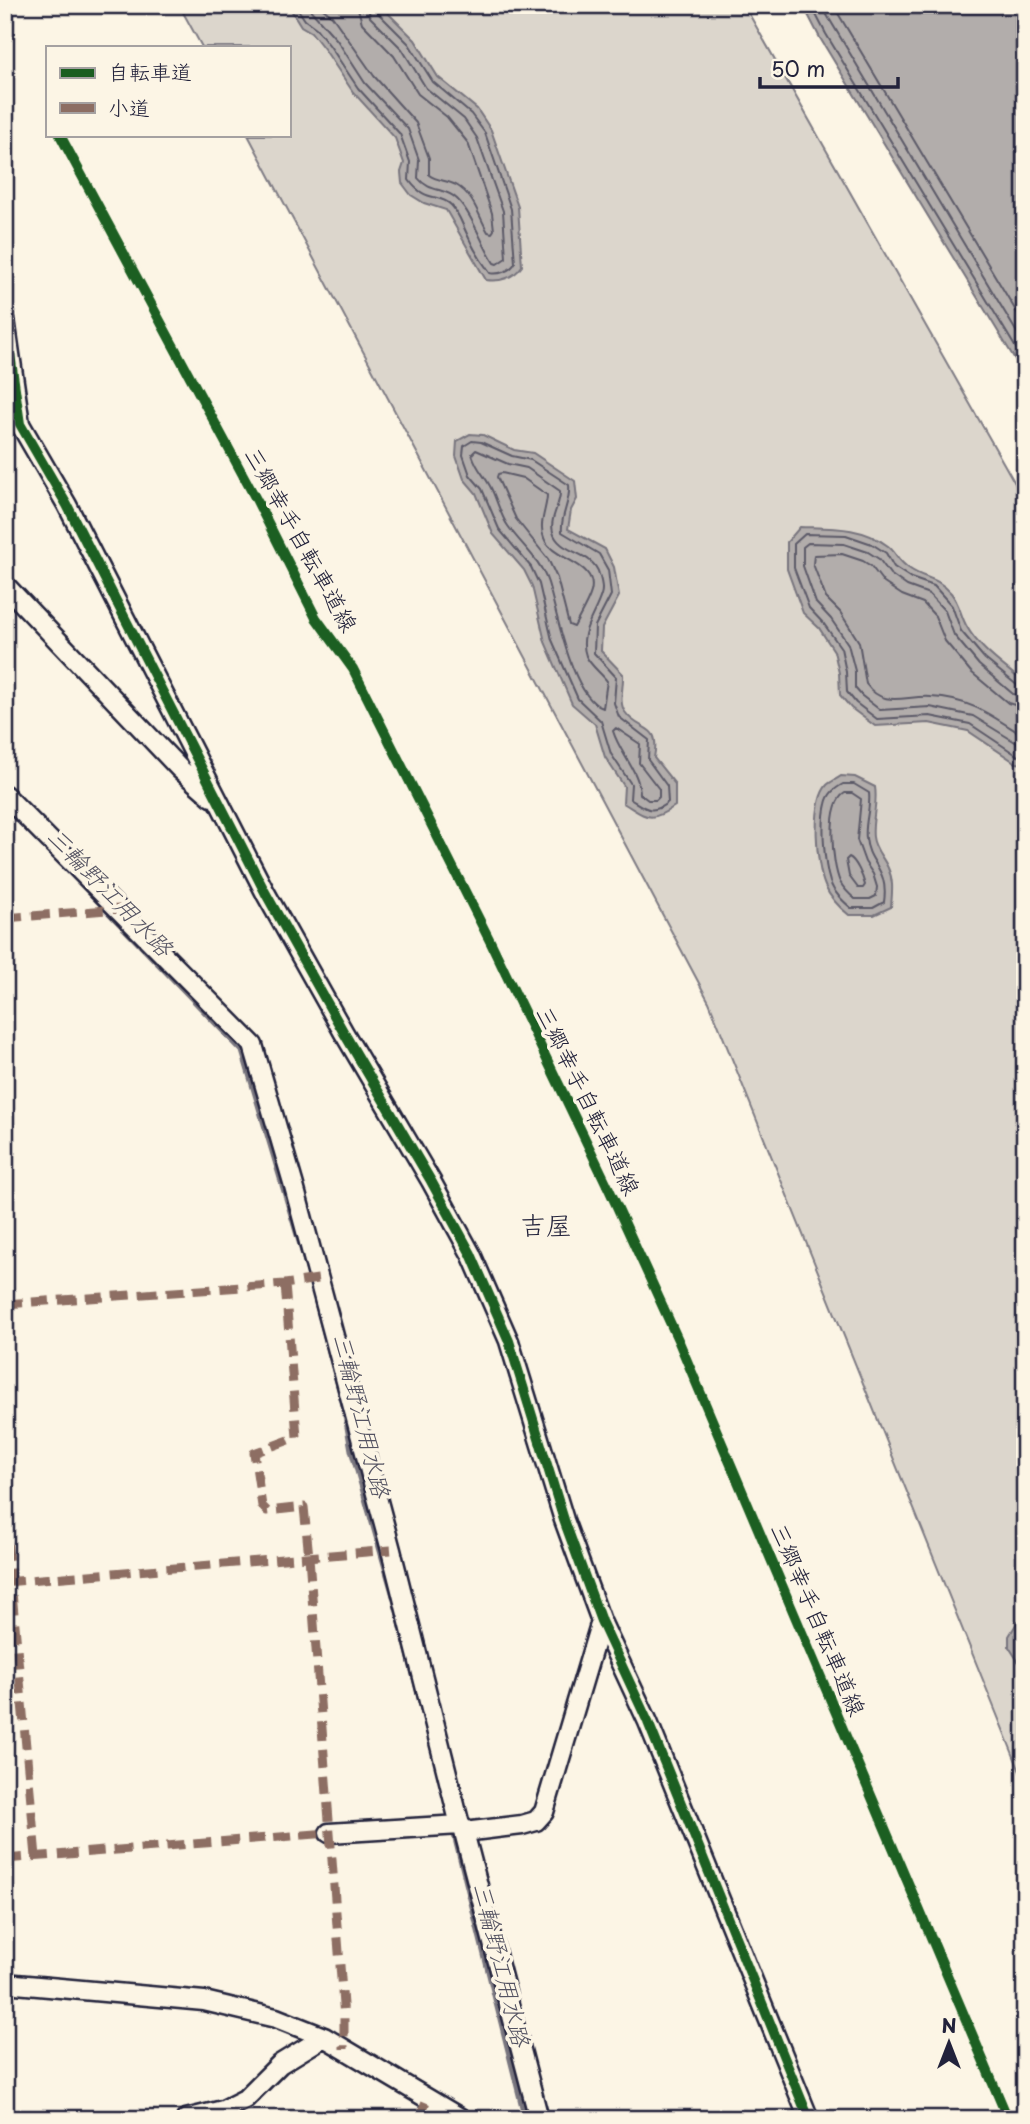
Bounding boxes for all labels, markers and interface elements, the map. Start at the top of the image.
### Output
legend [46,46,290,136]
scale bar [760,46,899,90]
text: 50 m [771,52,825,84]
text: 自転車道 [108,55,192,87]
text: 小道 [108,91,150,123]
street label: 三郷幸手自転車道線 [237,440,367,638]
water label: 三輪野江用水路 [40,818,184,965]
street label: 三郷幸手自転車道線 [528,999,650,1201]
district label: 吉屋 [520,1205,572,1244]
water label: 三輪野江用水路 [325,1329,401,1503]
street label: 三郷幸手自転車道線 [762,1517,876,1721]
water label: 三輪野江用水路 [465,1878,541,2052]
north arrow [914,2008,984,2078]
text: N [941,2011,957,2039]

